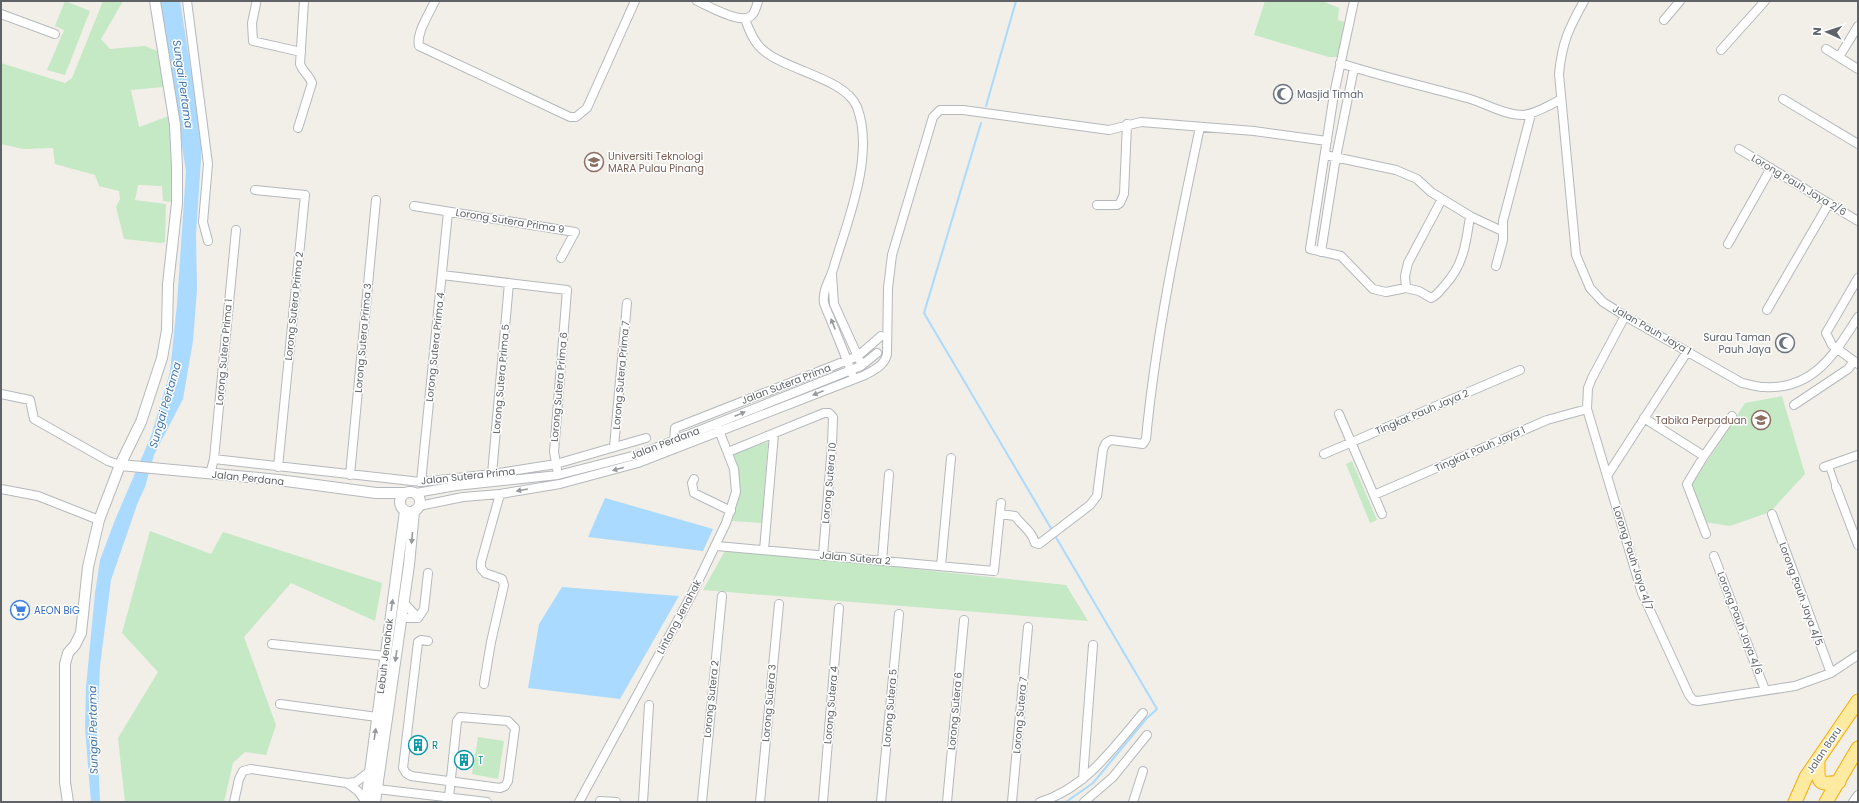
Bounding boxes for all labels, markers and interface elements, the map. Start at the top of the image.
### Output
north arrow [1807,12,1847,52]
text: N [1809,27,1825,36]
water label: Sungai Pertama [169,39,197,130]
mosque icon: Masjid Timah [1272,83,1294,105]
place label: Masjid Timah [1297,87,1363,102]
place label: Universiti Teknologi MARA Pulau Pinang [608,149,704,176]
school or university icon: Universiti Teknologi MARA Pulau Pinang [583,151,605,173]
street label: Lorong Pauh Jaya 2/6 [1749,151,1849,219]
street label: Lorong Sutera Prima 9 [455,205,565,237]
street label: Lorong Sutera Prima 2 [281,251,307,361]
street label: Lorong Sutera Prima 3 [351,283,375,393]
street label: Lorong Sutera Prima 4 [422,292,448,402]
street label: Lorong Sutera Prima 1 [212,298,236,406]
street label: Jalan Pauh Jaya 1 [1610,301,1694,359]
one-way arrow [829,317,835,329]
street label: Lorong Sutera Prima 7 [609,319,633,430]
street label: Lorong Sutera Prima 5 [489,324,513,434]
place label: Surau Taman Pauh Jaya [1704,330,1771,357]
street label: Lorong Sutera Prima 6 [547,332,571,442]
mosque icon: Surau Taman Pauh Jaya [1774,332,1796,354]
water label: Sungai Pertama [145,360,185,450]
street label: Jalan Sutera Prima [739,360,833,408]
street label: Tingkat Pauh Jaya 2 [1373,385,1471,438]
one-way arrow [812,390,823,396]
school or university icon: Tabika Perpaduan [1750,409,1772,431]
one-way arrow [735,411,747,417]
place label: Tabika Perpaduan [1655,413,1747,428]
street label: Tingkat Pauh Jaya 1 [1432,422,1528,476]
street label: Jalan Perdana [628,423,702,463]
street label: Lorong Sutera 10 [818,442,840,524]
street label: Jalan Sutera Prima [420,464,516,488]
one-way arrow [611,466,623,472]
street label: Jalan Perdana [211,467,285,489]
one-way arrow [516,487,528,493]
street label: Lorong Pauh Jaya 4/7 [1609,504,1657,612]
one-way arrow [408,532,415,544]
street label: Lorong Pauh Jaya 4/5 [1775,540,1827,648]
street label: Jalan Sutera 2 [819,547,891,569]
street label: Lorong Pauh Jaya 4/6 [1713,569,1767,677]
street label: Lintang Jenahak [653,576,705,657]
supermarket icon: AEON BiG [9,599,31,621]
one-way arrow [389,599,395,611]
place label: AEON BiG [34,603,80,618]
street label: Lebuh Jenahak [373,617,397,694]
one-way arrow [393,650,400,662]
street label: Lorong Sutera 2 [699,659,723,738]
street label: Lorong Sutera 3 [758,663,780,742]
street label: Lorong Sutera 4 [820,665,842,745]
street label: Lorong Sutera 5 [879,668,901,748]
street label: Lorong Sutera 6 [944,671,966,751]
street label: Lorong Sutera 7 [1009,675,1031,754]
water label: Sungai Pertama [84,685,102,775]
street label: Jalan Baru [1803,724,1845,776]
one-way arrow [372,728,378,740]
building icon: R [407,734,429,756]
place label: R [432,738,438,753]
building icon: T [453,749,475,771]
place label: T [478,753,484,768]

